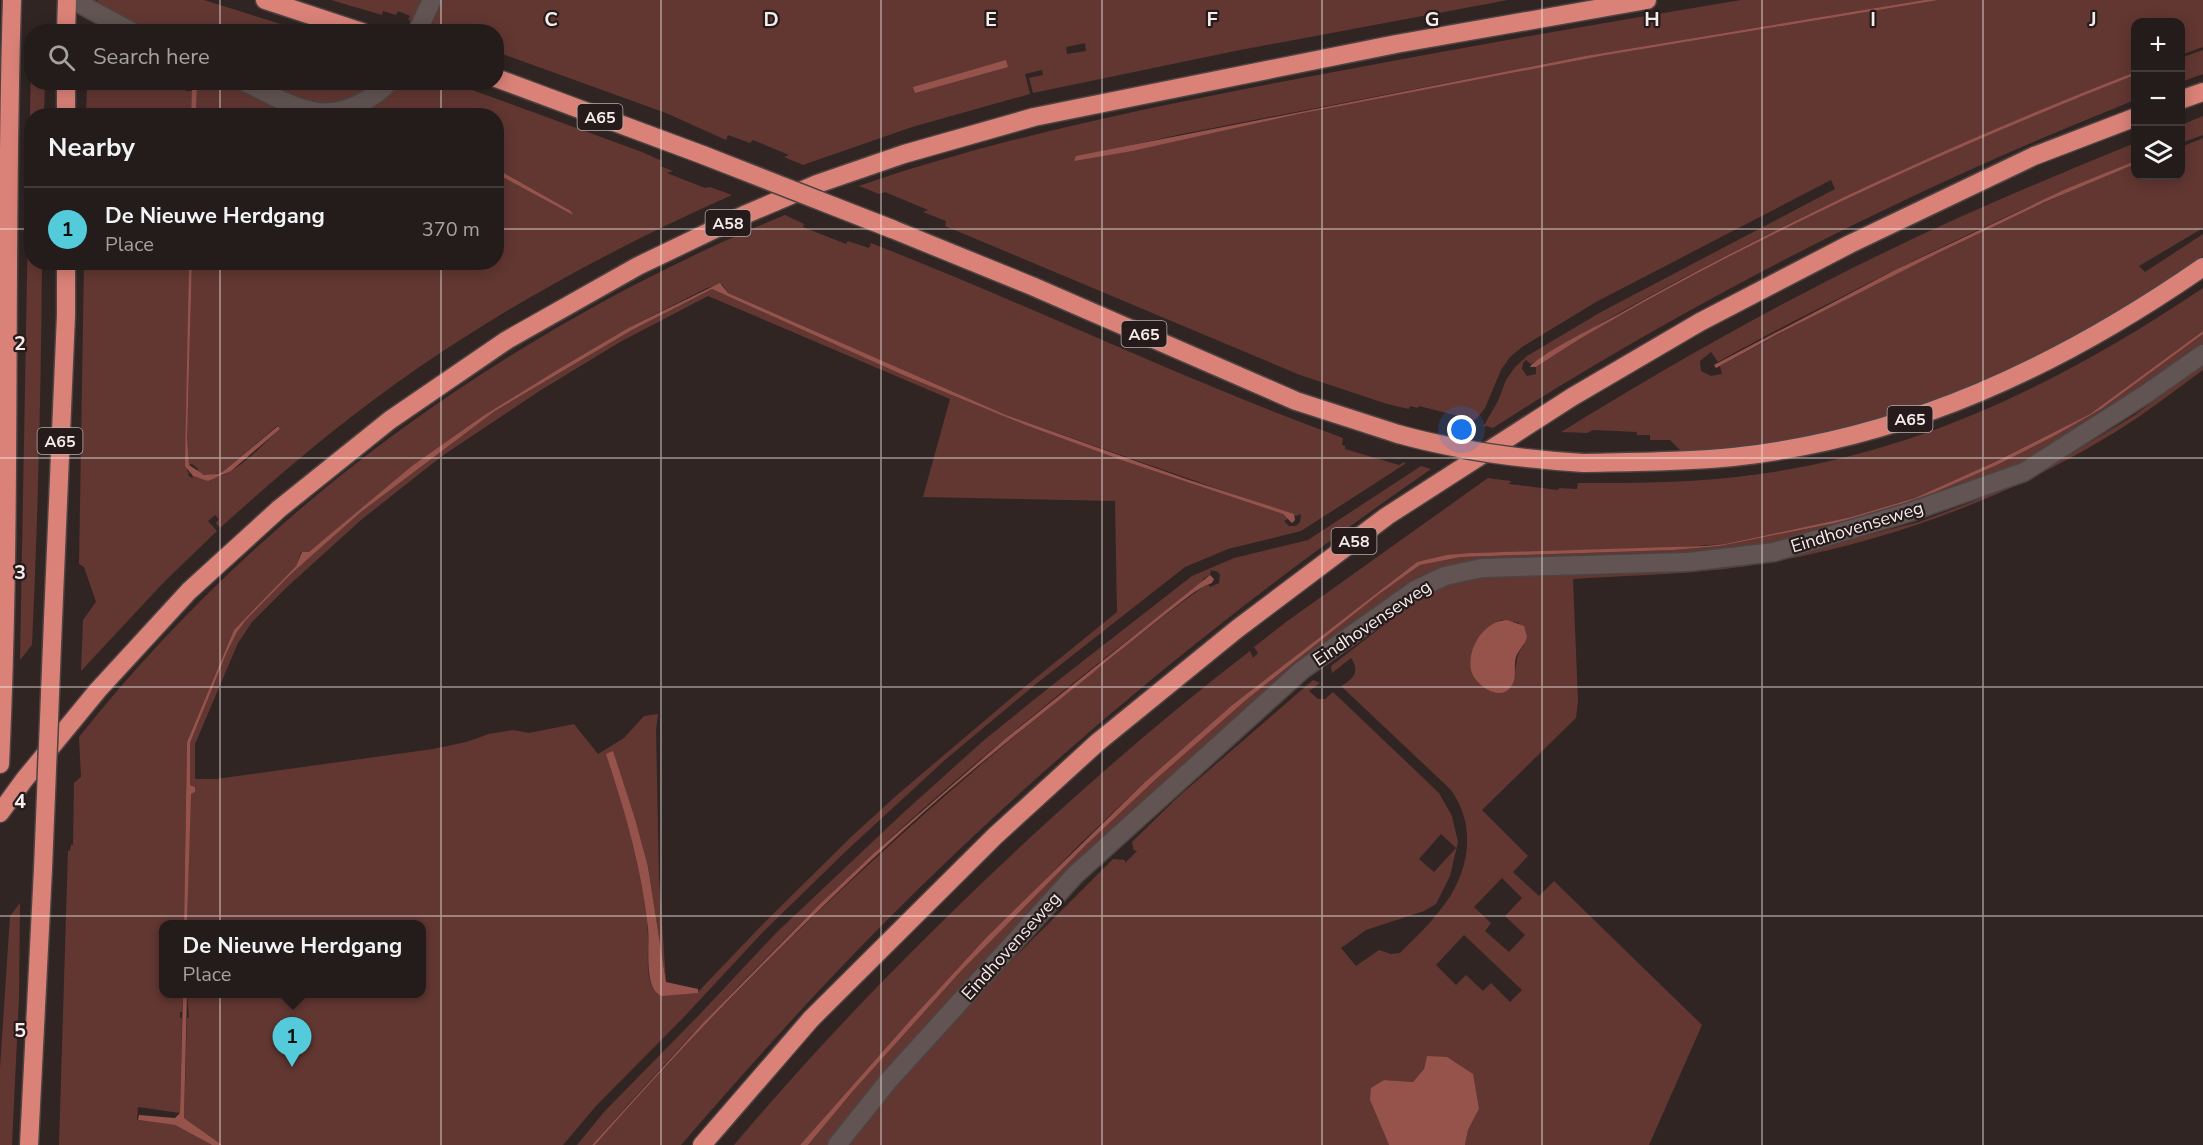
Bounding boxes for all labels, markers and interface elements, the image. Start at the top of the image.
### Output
text: C [544,6,558,33]
text: D [763,6,779,33]
text: E [985,6,997,33]
text: F [1206,6,1218,33]
text: G [1425,6,1439,33]
text: H [1644,6,1660,33]
text: I [1870,6,1876,33]
text: J [2088,6,2097,33]
map controls [2131,18,2185,180]
button: + [2131,18,2185,72]
search box [24,24,504,90]
icon: search [45,41,78,74]
text: Search here [93,42,210,72]
button: − [2131,72,2185,126]
road number: A65 [578,104,622,130]
button: layers [2131,126,2185,180]
text: Nearby [48,130,135,165]
text: De Nieuwe Herdgang [105,201,325,231]
road number: A58 [706,210,750,236]
text: 1 [62,216,74,243]
text: 370 m [422,216,480,243]
text: Place [105,231,154,258]
road number: A65 [1122,321,1166,347]
text: 2 [14,330,26,357]
road number: A65 [1888,406,1932,432]
your location [1447,415,1476,444]
road number: A65 [38,428,82,454]
street label: Eindhovenseweg [1788,495,1926,559]
road number: A58 [1332,528,1376,554]
text: 3 [14,559,26,586]
street label: Eindhovenseweg [1308,575,1436,671]
text: 4 [14,788,26,815]
street label: Eindhovenseweg [956,887,1066,1005]
popup [159,920,426,998]
text: De Nieuwe Herdgang [183,931,402,961]
text: Place [183,961,231,988]
text: 5 [14,1017,26,1044]
pin: 1 [272,1018,312,1067]

